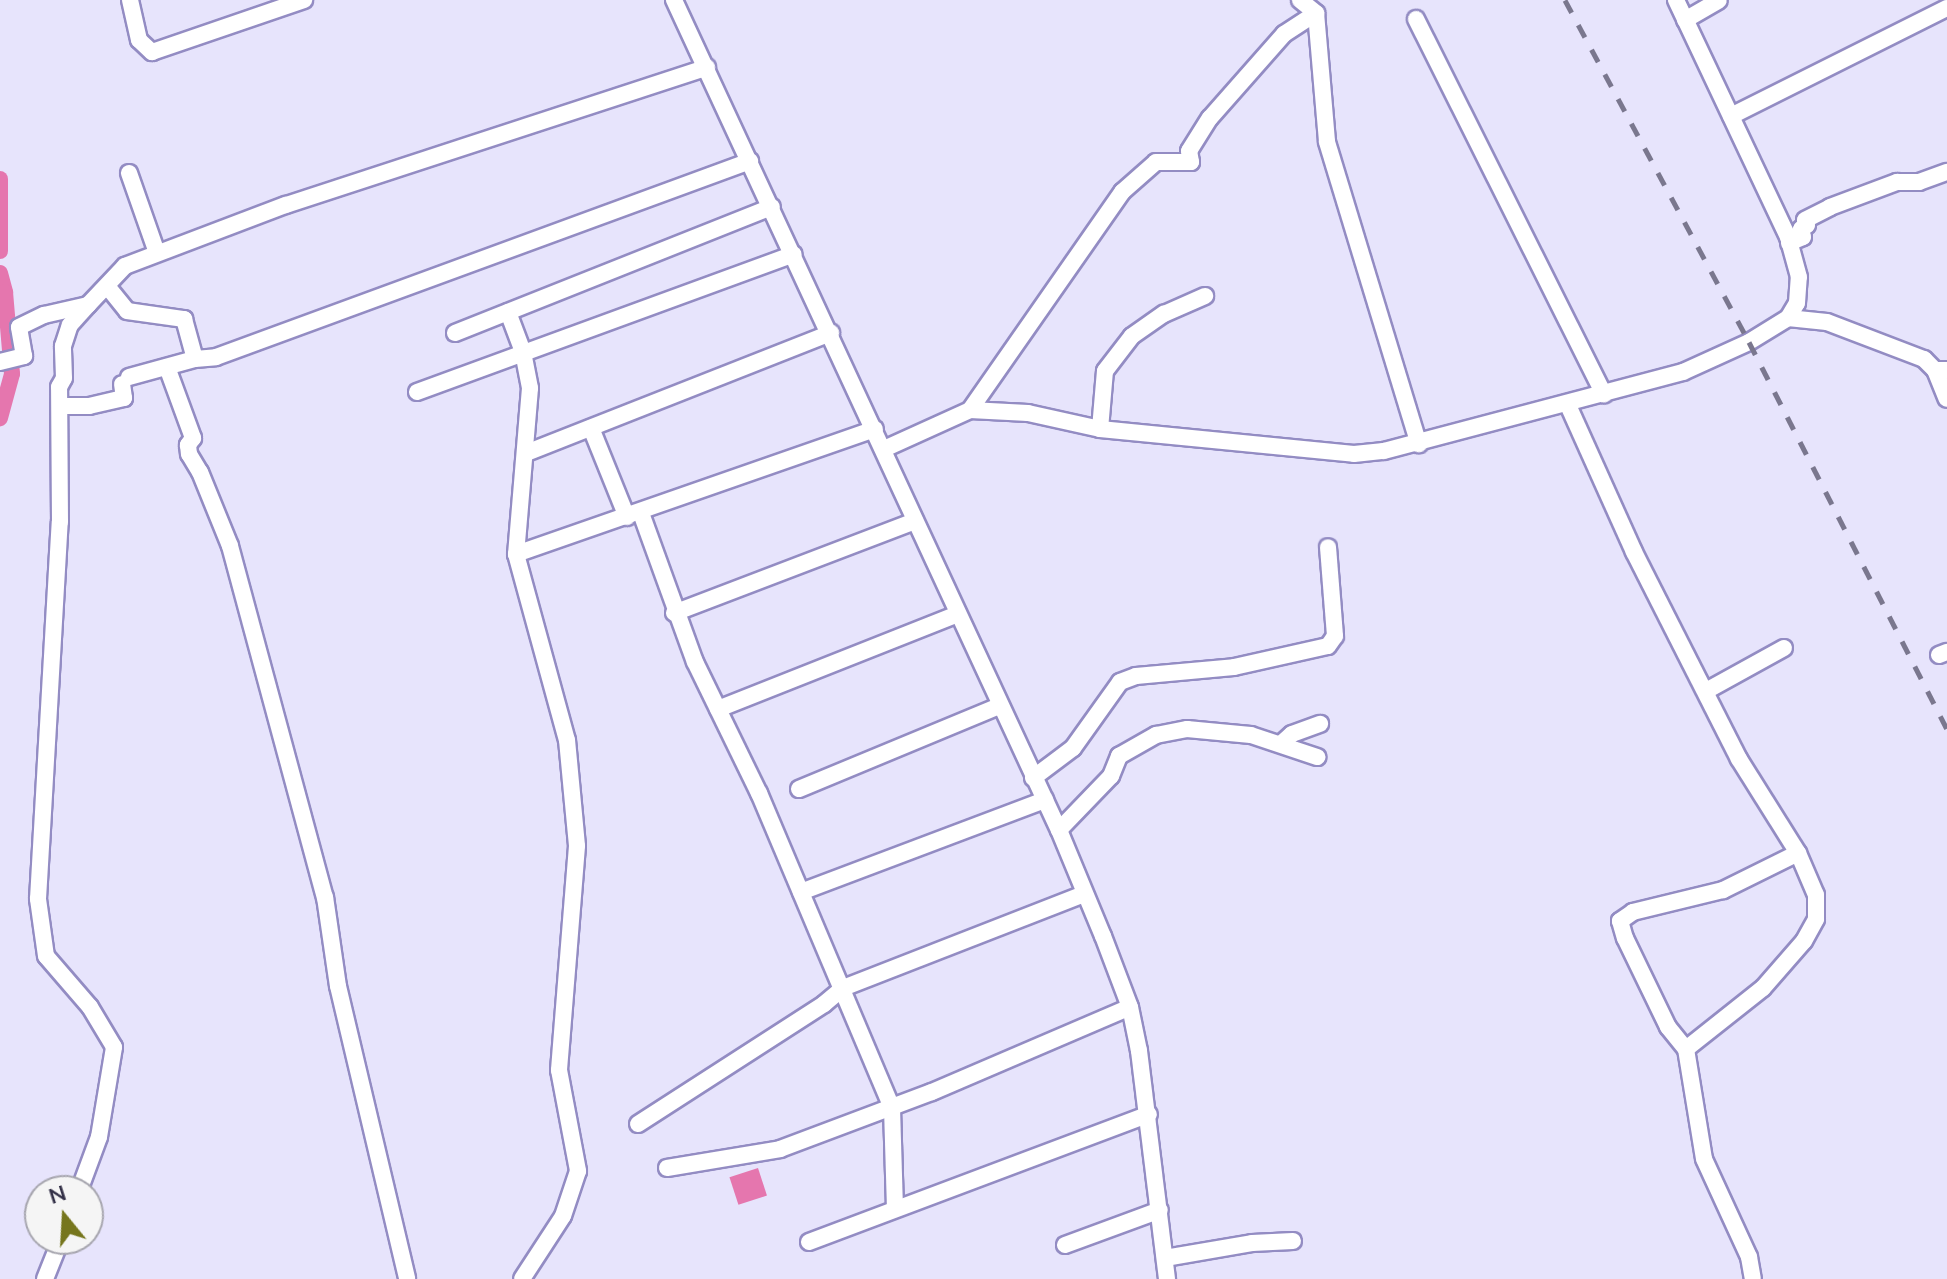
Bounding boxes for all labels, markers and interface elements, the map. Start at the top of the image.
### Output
north arrow [24,1175,104,1255]
text: N [45,1178,69,1210]

